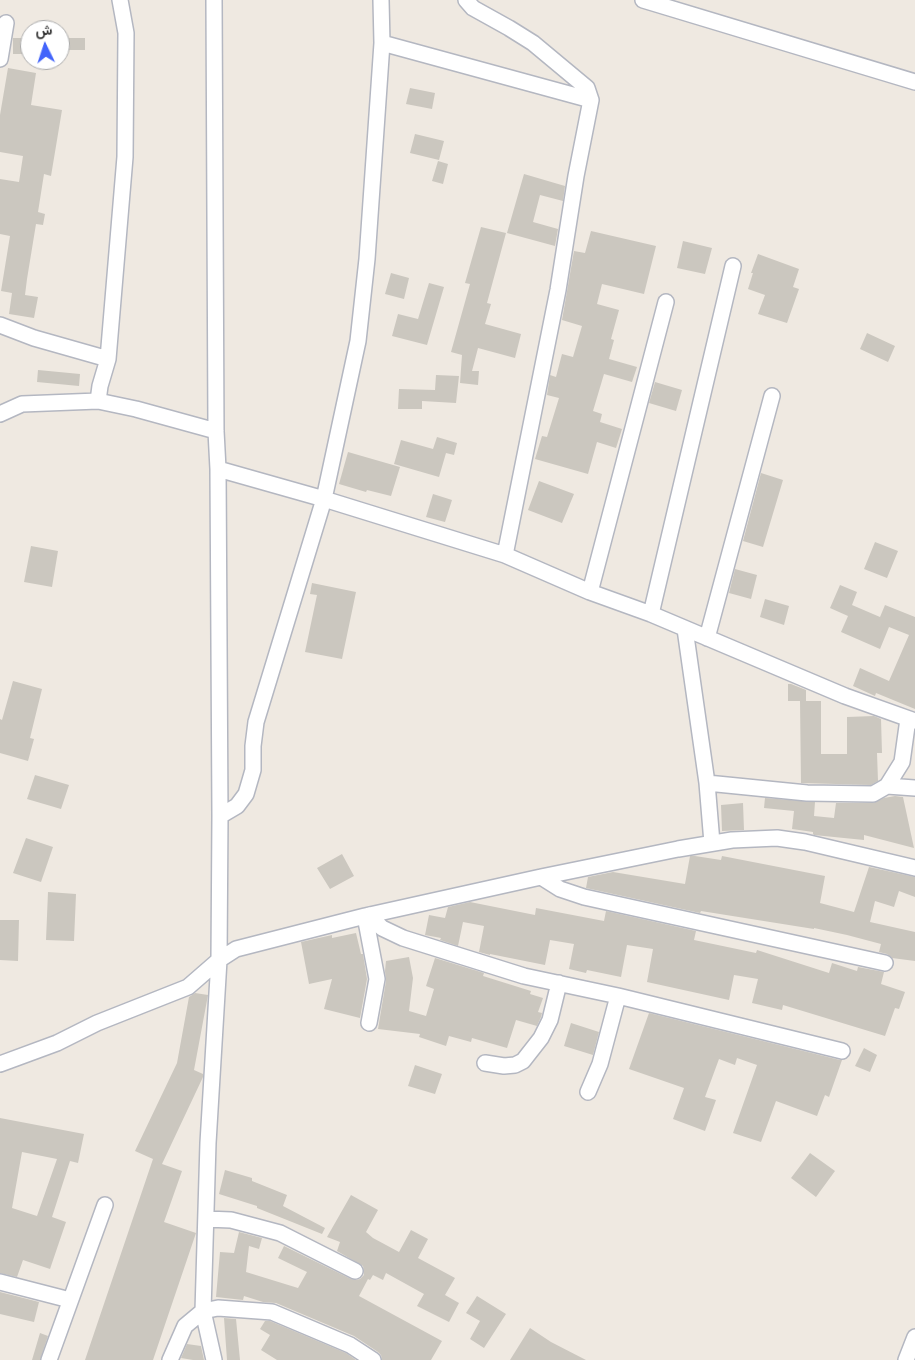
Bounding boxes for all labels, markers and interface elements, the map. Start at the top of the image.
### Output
north arrow [20,20,70,70]
text: ش [35,23,53,39]

